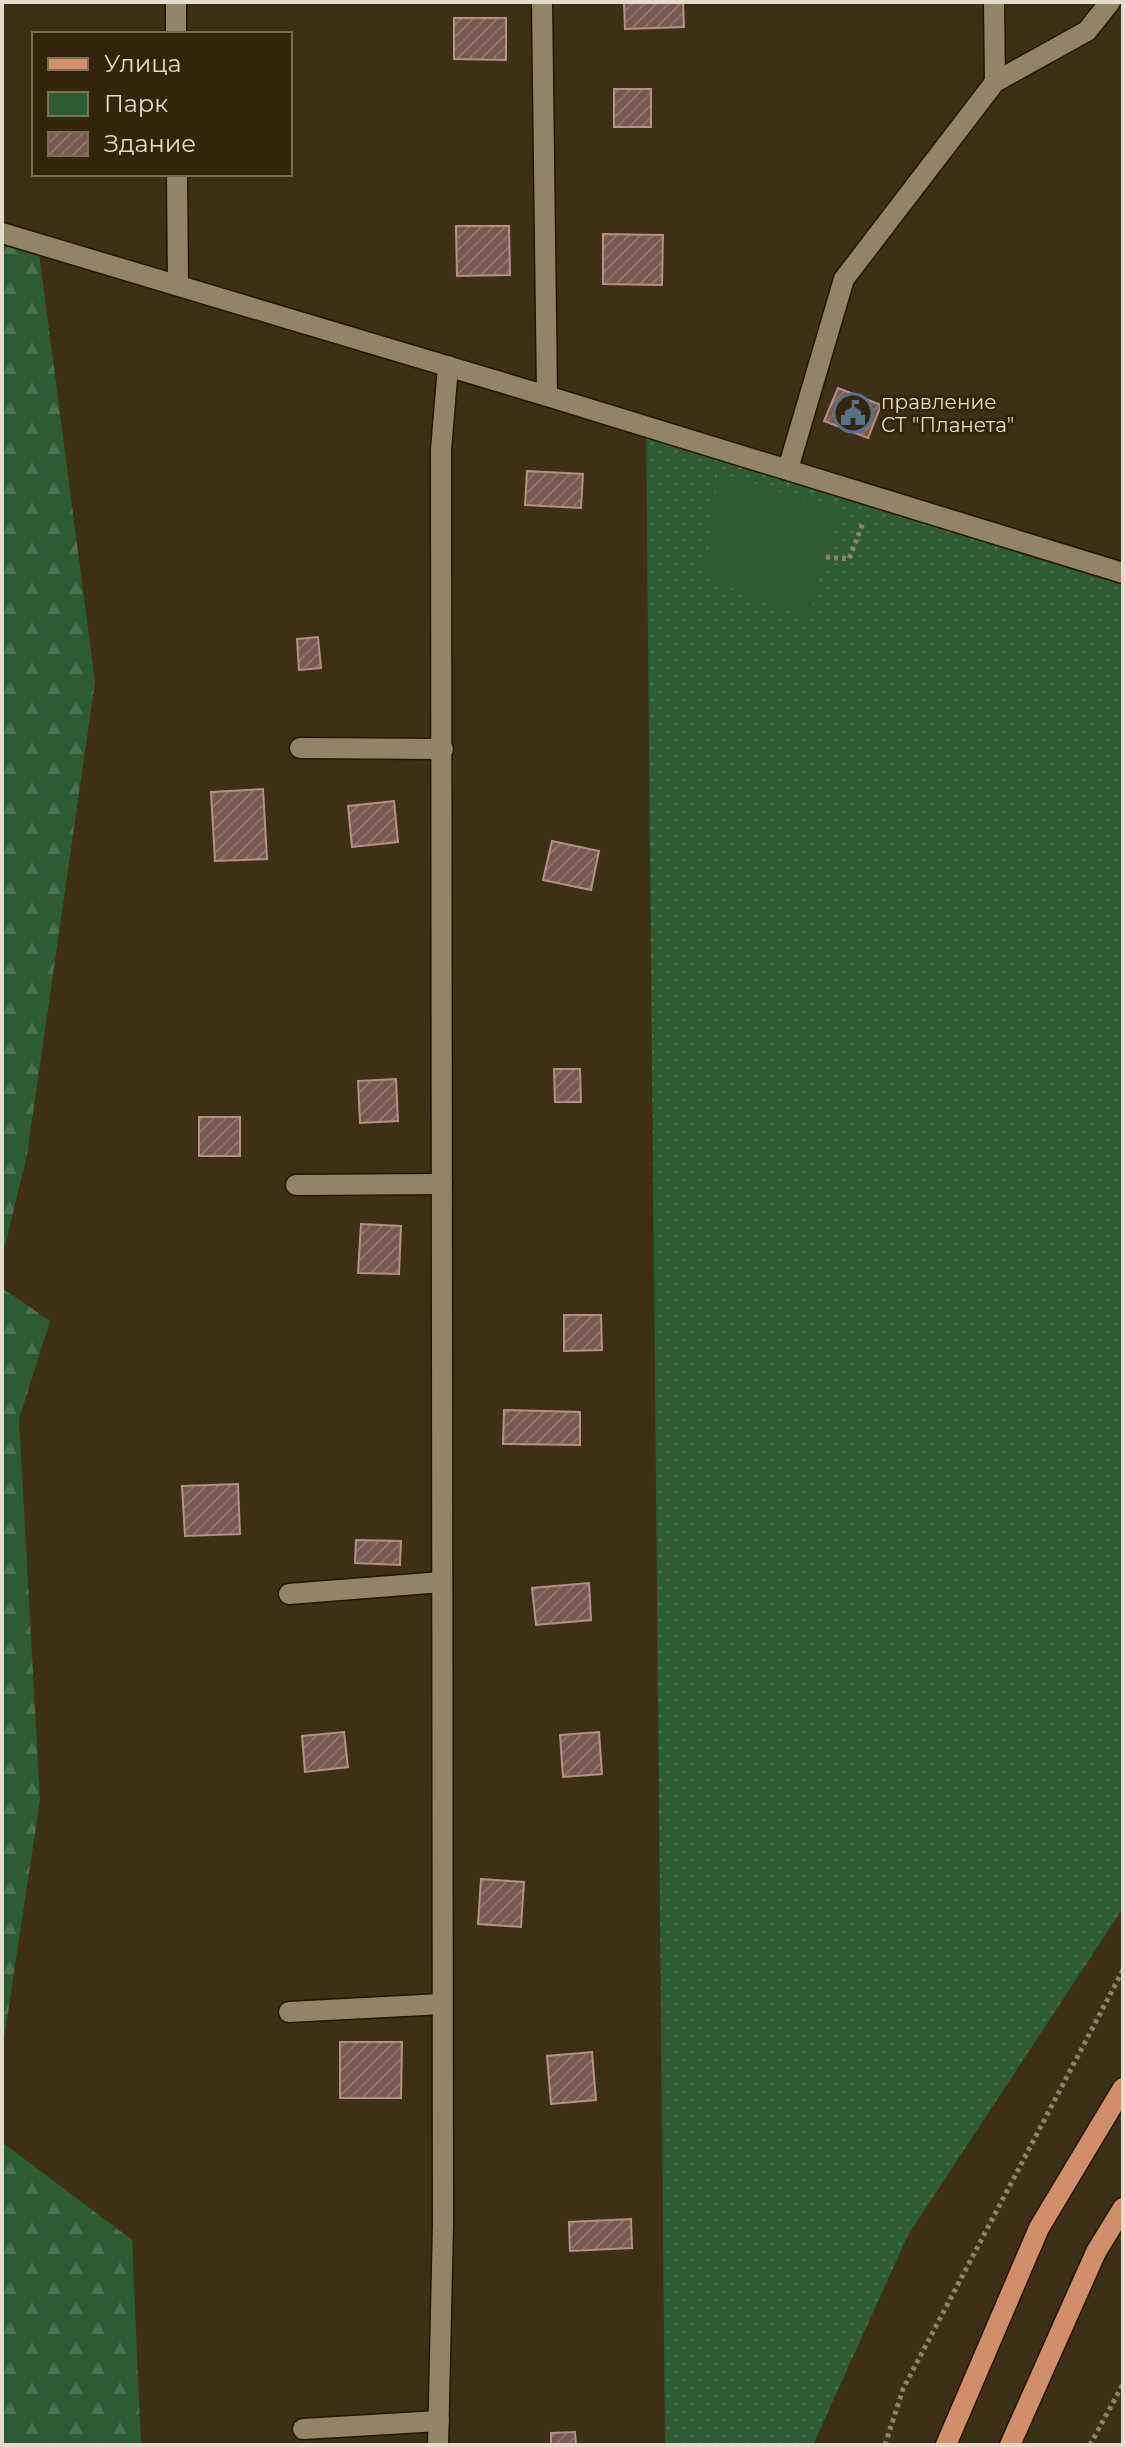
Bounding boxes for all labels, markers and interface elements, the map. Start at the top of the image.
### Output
legend [32,32,292,176]
text: Улица [104,49,182,78]
text: Парк [104,89,168,118]
text: Здание [104,129,196,158]
place label: правление СТ "Планета" [881,390,1014,437]
public building icon: правление СТ "Планета" [832,392,874,434]

